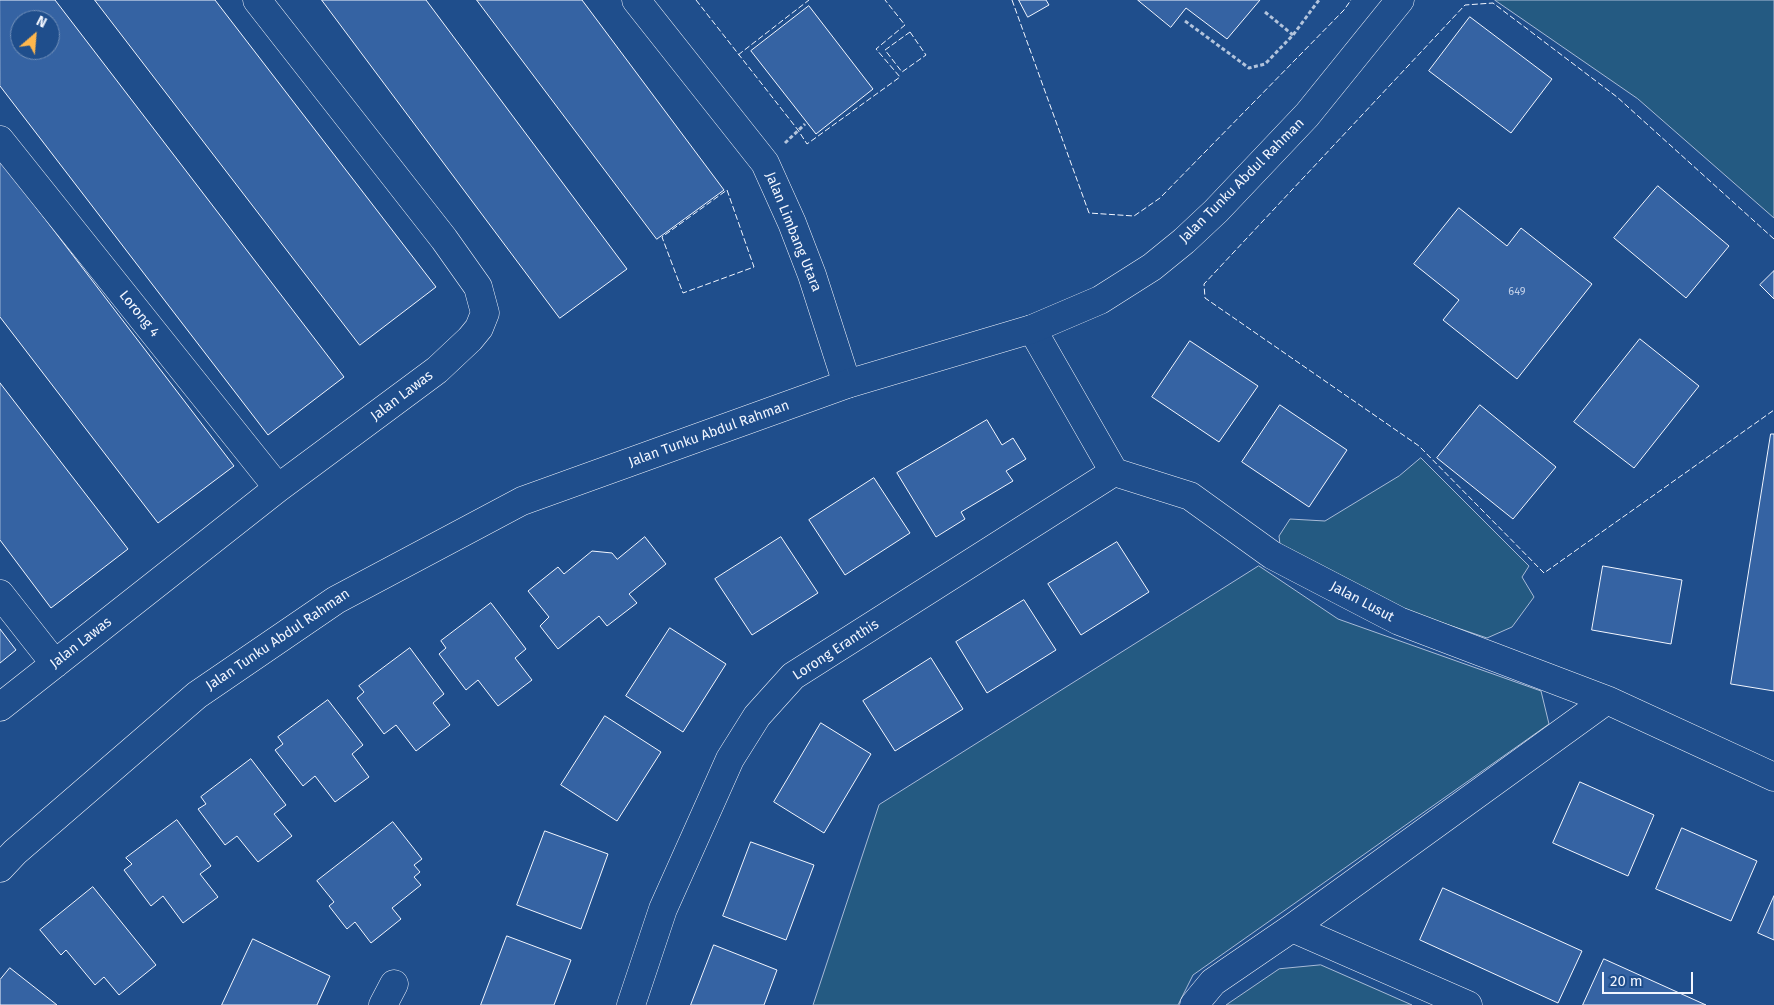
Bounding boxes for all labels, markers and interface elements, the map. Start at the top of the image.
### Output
north arrow [10,10,60,60]
text: N [34,12,50,32]
street label: Jalan Tunku Abdul Rahman [1176,115,1308,247]
street label: Jalan Limbang Utara [761,170,825,294]
house number: 649 [1508,285,1526,299]
street label: Lorong 4 [115,287,163,341]
street label: Jalan Lawas [368,367,436,425]
street label: Jalan Tunku Abdul Rahman [626,397,792,471]
street label: Jalan Lusut [1327,578,1397,626]
street label: Jalan Tunku Abdul Rahman [203,586,353,694]
street label: Jalan Lawas [47,614,115,672]
street label: Lorong Eranthis [790,616,882,684]
scale bar [1604,962,1695,994]
text: 20 m [1610,972,1643,990]

